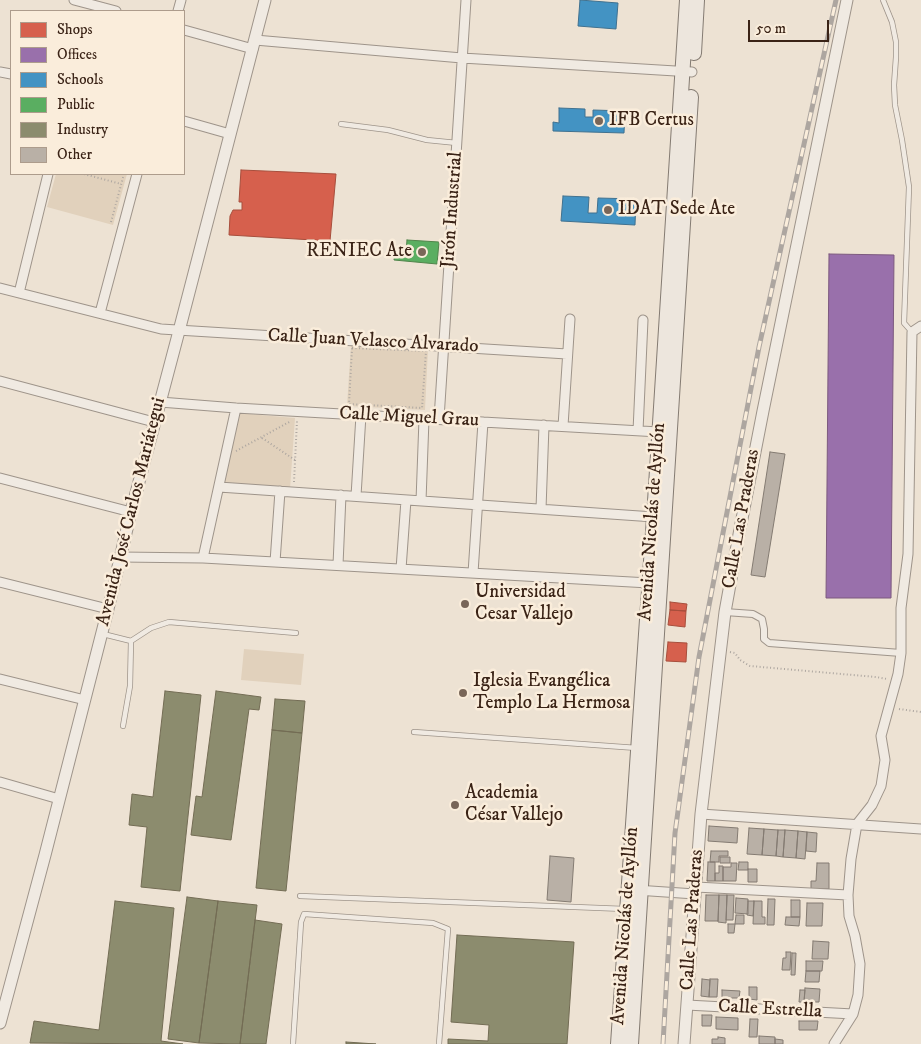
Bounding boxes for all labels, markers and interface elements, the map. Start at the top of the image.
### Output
legend [10,10,185,175]
scale bar [751,10,832,42]
text: 50 m [756,19,786,38]
text: Shops [57,20,93,39]
text: Offices [57,45,97,64]
text: Schools [57,70,103,89]
text: Public [57,95,95,114]
place label: IFB Certus [609,110,694,132]
marker: IFB Certus [593,115,605,127]
text: Industry [57,120,108,139]
text: Other [57,145,92,164]
street label: Jirón Industrial [438,151,468,269]
place label: IDAT Sede Ate [618,199,735,221]
marker: IDAT Sede Ate [602,204,614,216]
place label: RENIEC Ate [306,241,412,263]
marker: RENIEC Ate [416,246,428,258]
street label: Calle Juan Velasco Alvarado [267,325,479,359]
street label: Avenida José Carlos Mariátegui [93,395,171,629]
street label: Calle Miguel Grau [339,403,479,433]
street label: Avenida Nicolás de Ayllón [635,422,671,622]
street label: Calle Las Praderas [719,448,765,590]
place label: Universidad Cesar Vallejo [475,582,573,626]
marker: Universidad Cesar Vallejo [459,598,471,610]
place label: Iglesia Evangélica Templo La Hermosa [473,671,630,715]
marker: Iglesia Evangélica Templo La Hermosa [457,687,469,699]
place label: Academia César Vallejo [465,783,563,827]
marker: Academia César Vallejo [449,799,461,811]
street label: Avenida Nicolás de Ayllón [608,826,644,1026]
street label: Calle Las Praderas [677,849,709,991]
street label: Calle Estrella [717,996,823,1024]

